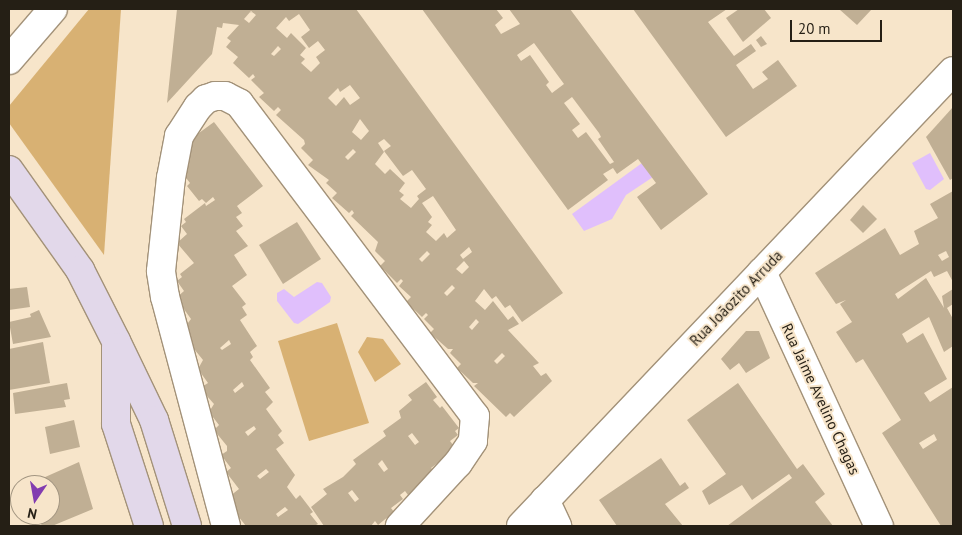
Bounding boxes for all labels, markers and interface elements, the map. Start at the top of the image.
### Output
scale bar [792,10,884,42]
text: 20 m [798,19,831,38]
street label: Rua Joãozito Arruda [686,246,786,350]
street label: Rua Jaime Avelino Chagas [778,320,864,478]
north arrow [10,475,60,525]
text: N [26,504,38,523]

